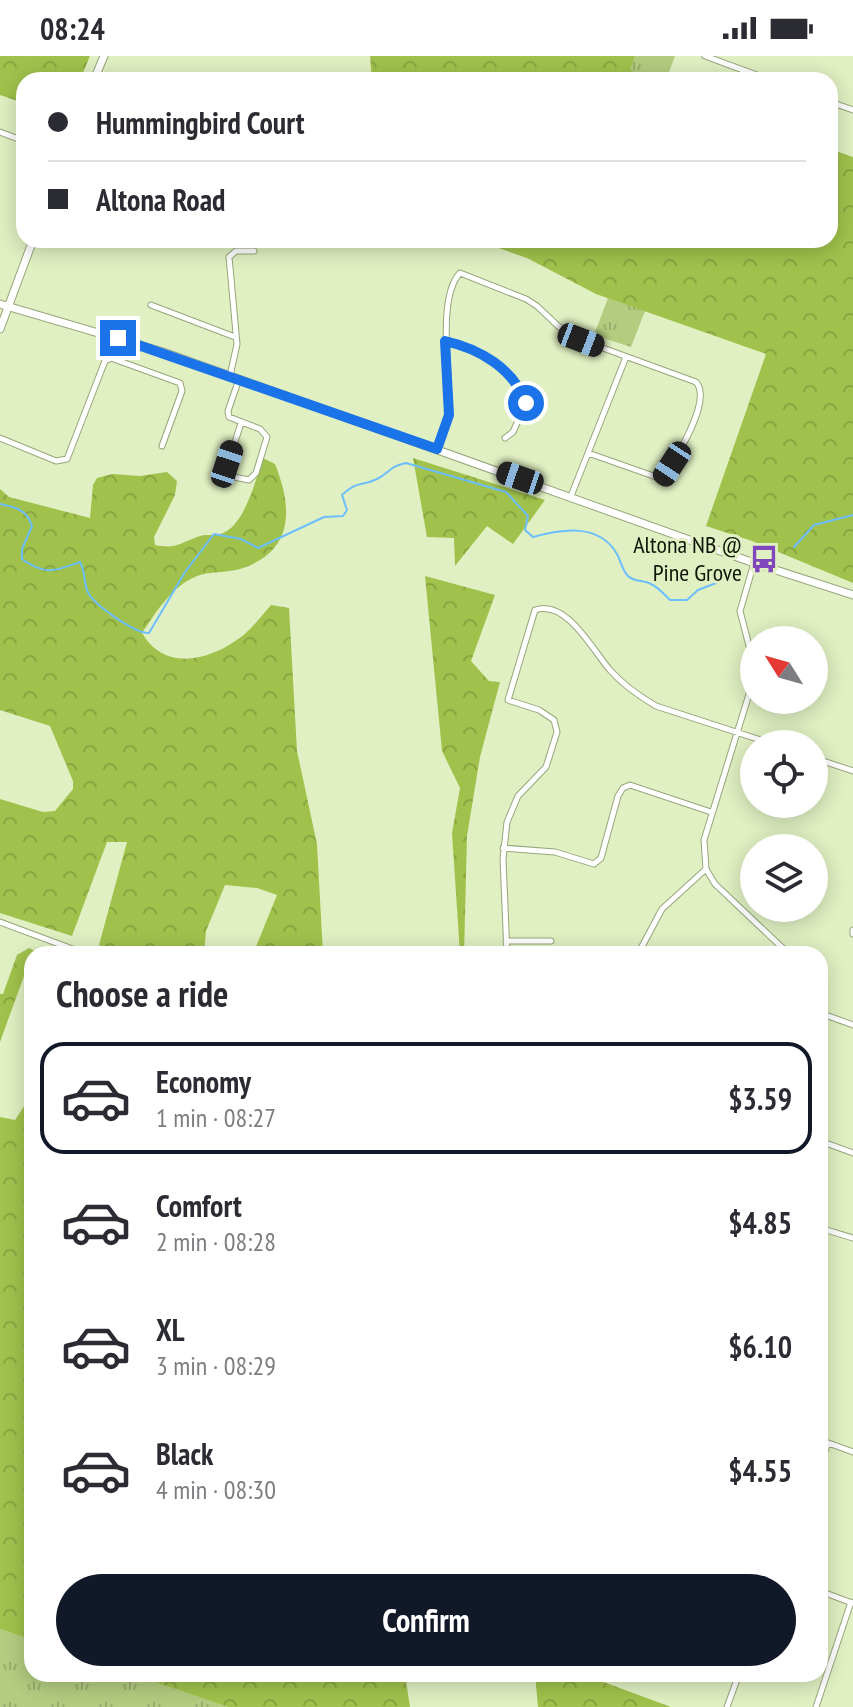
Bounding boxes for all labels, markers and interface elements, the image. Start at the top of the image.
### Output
text: 08:24 [40,9,105,48]
text: Hummingbird Court [96,103,304,142]
text: Altona Road [96,180,225,219]
route end [100,320,136,356]
car [554,320,608,360]
route start [508,385,544,421]
car [208,437,246,491]
car [649,437,695,491]
car [493,459,547,497]
place label: Altona NB @ Pine Grove [633,529,742,588]
bus stop icon: Altona NB @ Pine Grove [749,544,779,574]
north arrow [740,626,828,714]
map controls [740,626,828,922]
button: locate [740,730,828,818]
button: layers [740,834,828,922]
text: Choose a ride [56,970,228,1017]
icon: car [60,1062,132,1134]
text: Economy [156,1062,251,1101]
text: $3.59 [728,1079,792,1118]
text: 1 min · 08:27 [156,1101,276,1134]
icon: car [60,1186,132,1258]
text: Comfort [156,1186,242,1225]
text: $4.85 [728,1203,792,1242]
text: 2 min · 08:28 [156,1225,276,1258]
icon: car [60,1310,132,1382]
text: XL [156,1310,185,1349]
text: $6.10 [728,1327,792,1366]
text: 3 min · 08:29 [156,1349,276,1382]
icon: car [60,1434,132,1506]
text: Black [156,1434,213,1473]
text: $4.55 [728,1451,792,1490]
text: 4 min · 08:30 [156,1473,276,1506]
button: Confirm [56,1574,796,1666]

